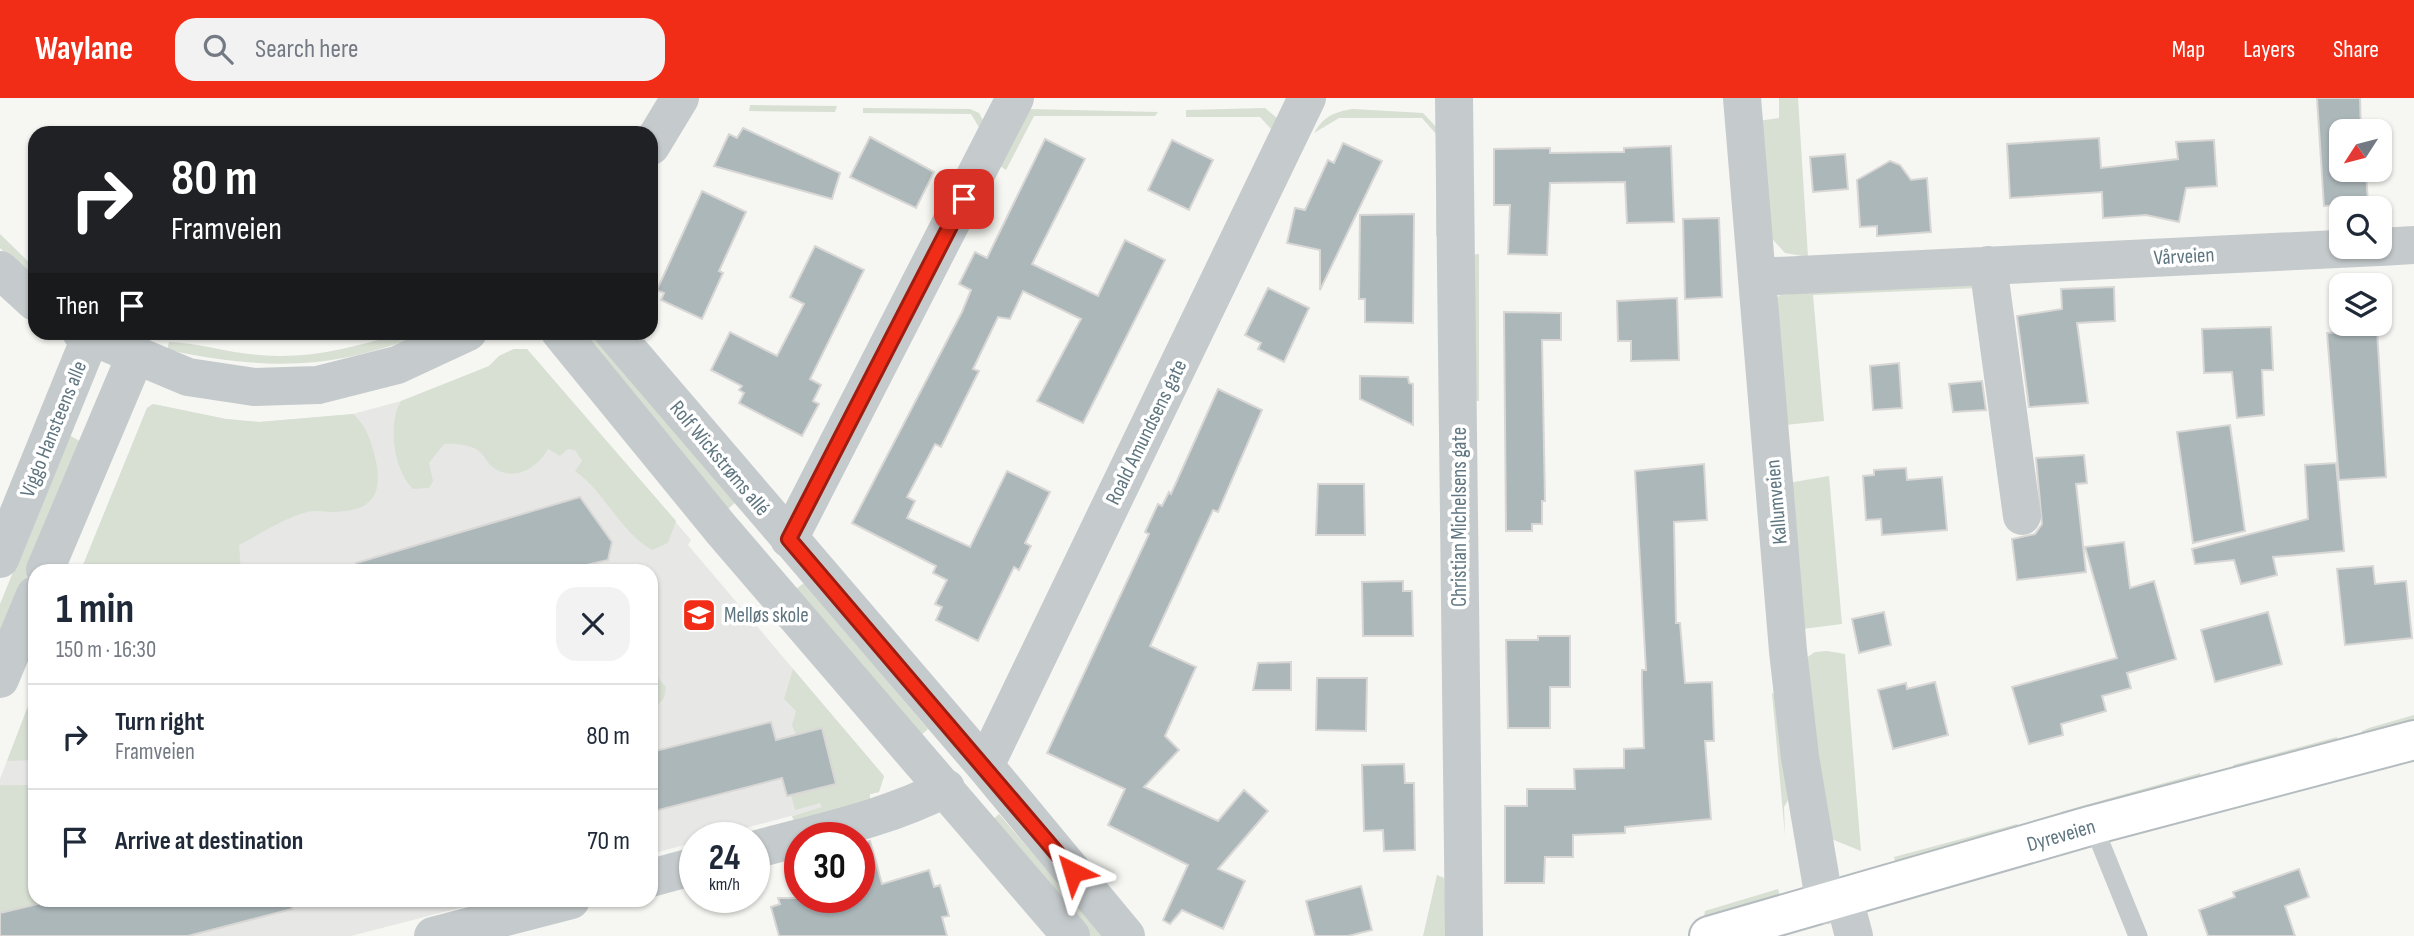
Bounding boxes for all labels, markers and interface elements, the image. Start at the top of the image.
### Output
search box [175,18,665,81]
text: Waylane [35,29,133,69]
icon: search [199,30,237,68]
text: Search here [255,34,358,65]
text: Map [2172,35,2205,64]
text: Layers [2243,35,2295,64]
text: Share [2333,35,2379,64]
north arrow [2329,119,2392,182]
map controls [2329,119,2392,336]
text: 80 m [171,150,258,209]
icon: right [56,154,147,245]
pin [934,169,994,229]
icon: arrive [945,180,983,218]
button: search [2329,196,2392,259]
text: Framveien [171,210,282,249]
street label: Vårveien [2153,242,2215,271]
button: layers [2329,273,2392,336]
icon: arrive [113,287,151,325]
text: Then [56,291,99,322]
street label: Roald Amundsens gate [1101,356,1192,509]
street label: Viggo Hansteens alle [15,357,92,501]
street label: Rolf Wickstrøms allé [664,396,775,521]
street label: Christian Michelsens gate [1447,427,1472,607]
street label: Kallumveien [1760,458,1793,545]
text: 1 min [56,584,134,635]
button: close [556,587,630,661]
school or university icon: Melløs skole [680,596,718,634]
place label: Melløs skole [724,603,809,628]
text: 150 m · 16:30 [56,636,156,664]
text: Turn right [115,707,204,738]
icon: right [56,718,94,756]
text: 80 m [586,721,630,752]
text: Framveien [115,738,195,766]
street label: Dyreveien [2024,814,2098,857]
speed limit sign: 30 [784,822,875,913]
icon: arrive [56,823,94,861]
text: Arrive at destination [115,826,303,857]
text: 70 m [587,826,630,857]
position arrow [1036,835,1110,909]
text: 24 [709,837,740,880]
text: km/h [709,874,740,895]

